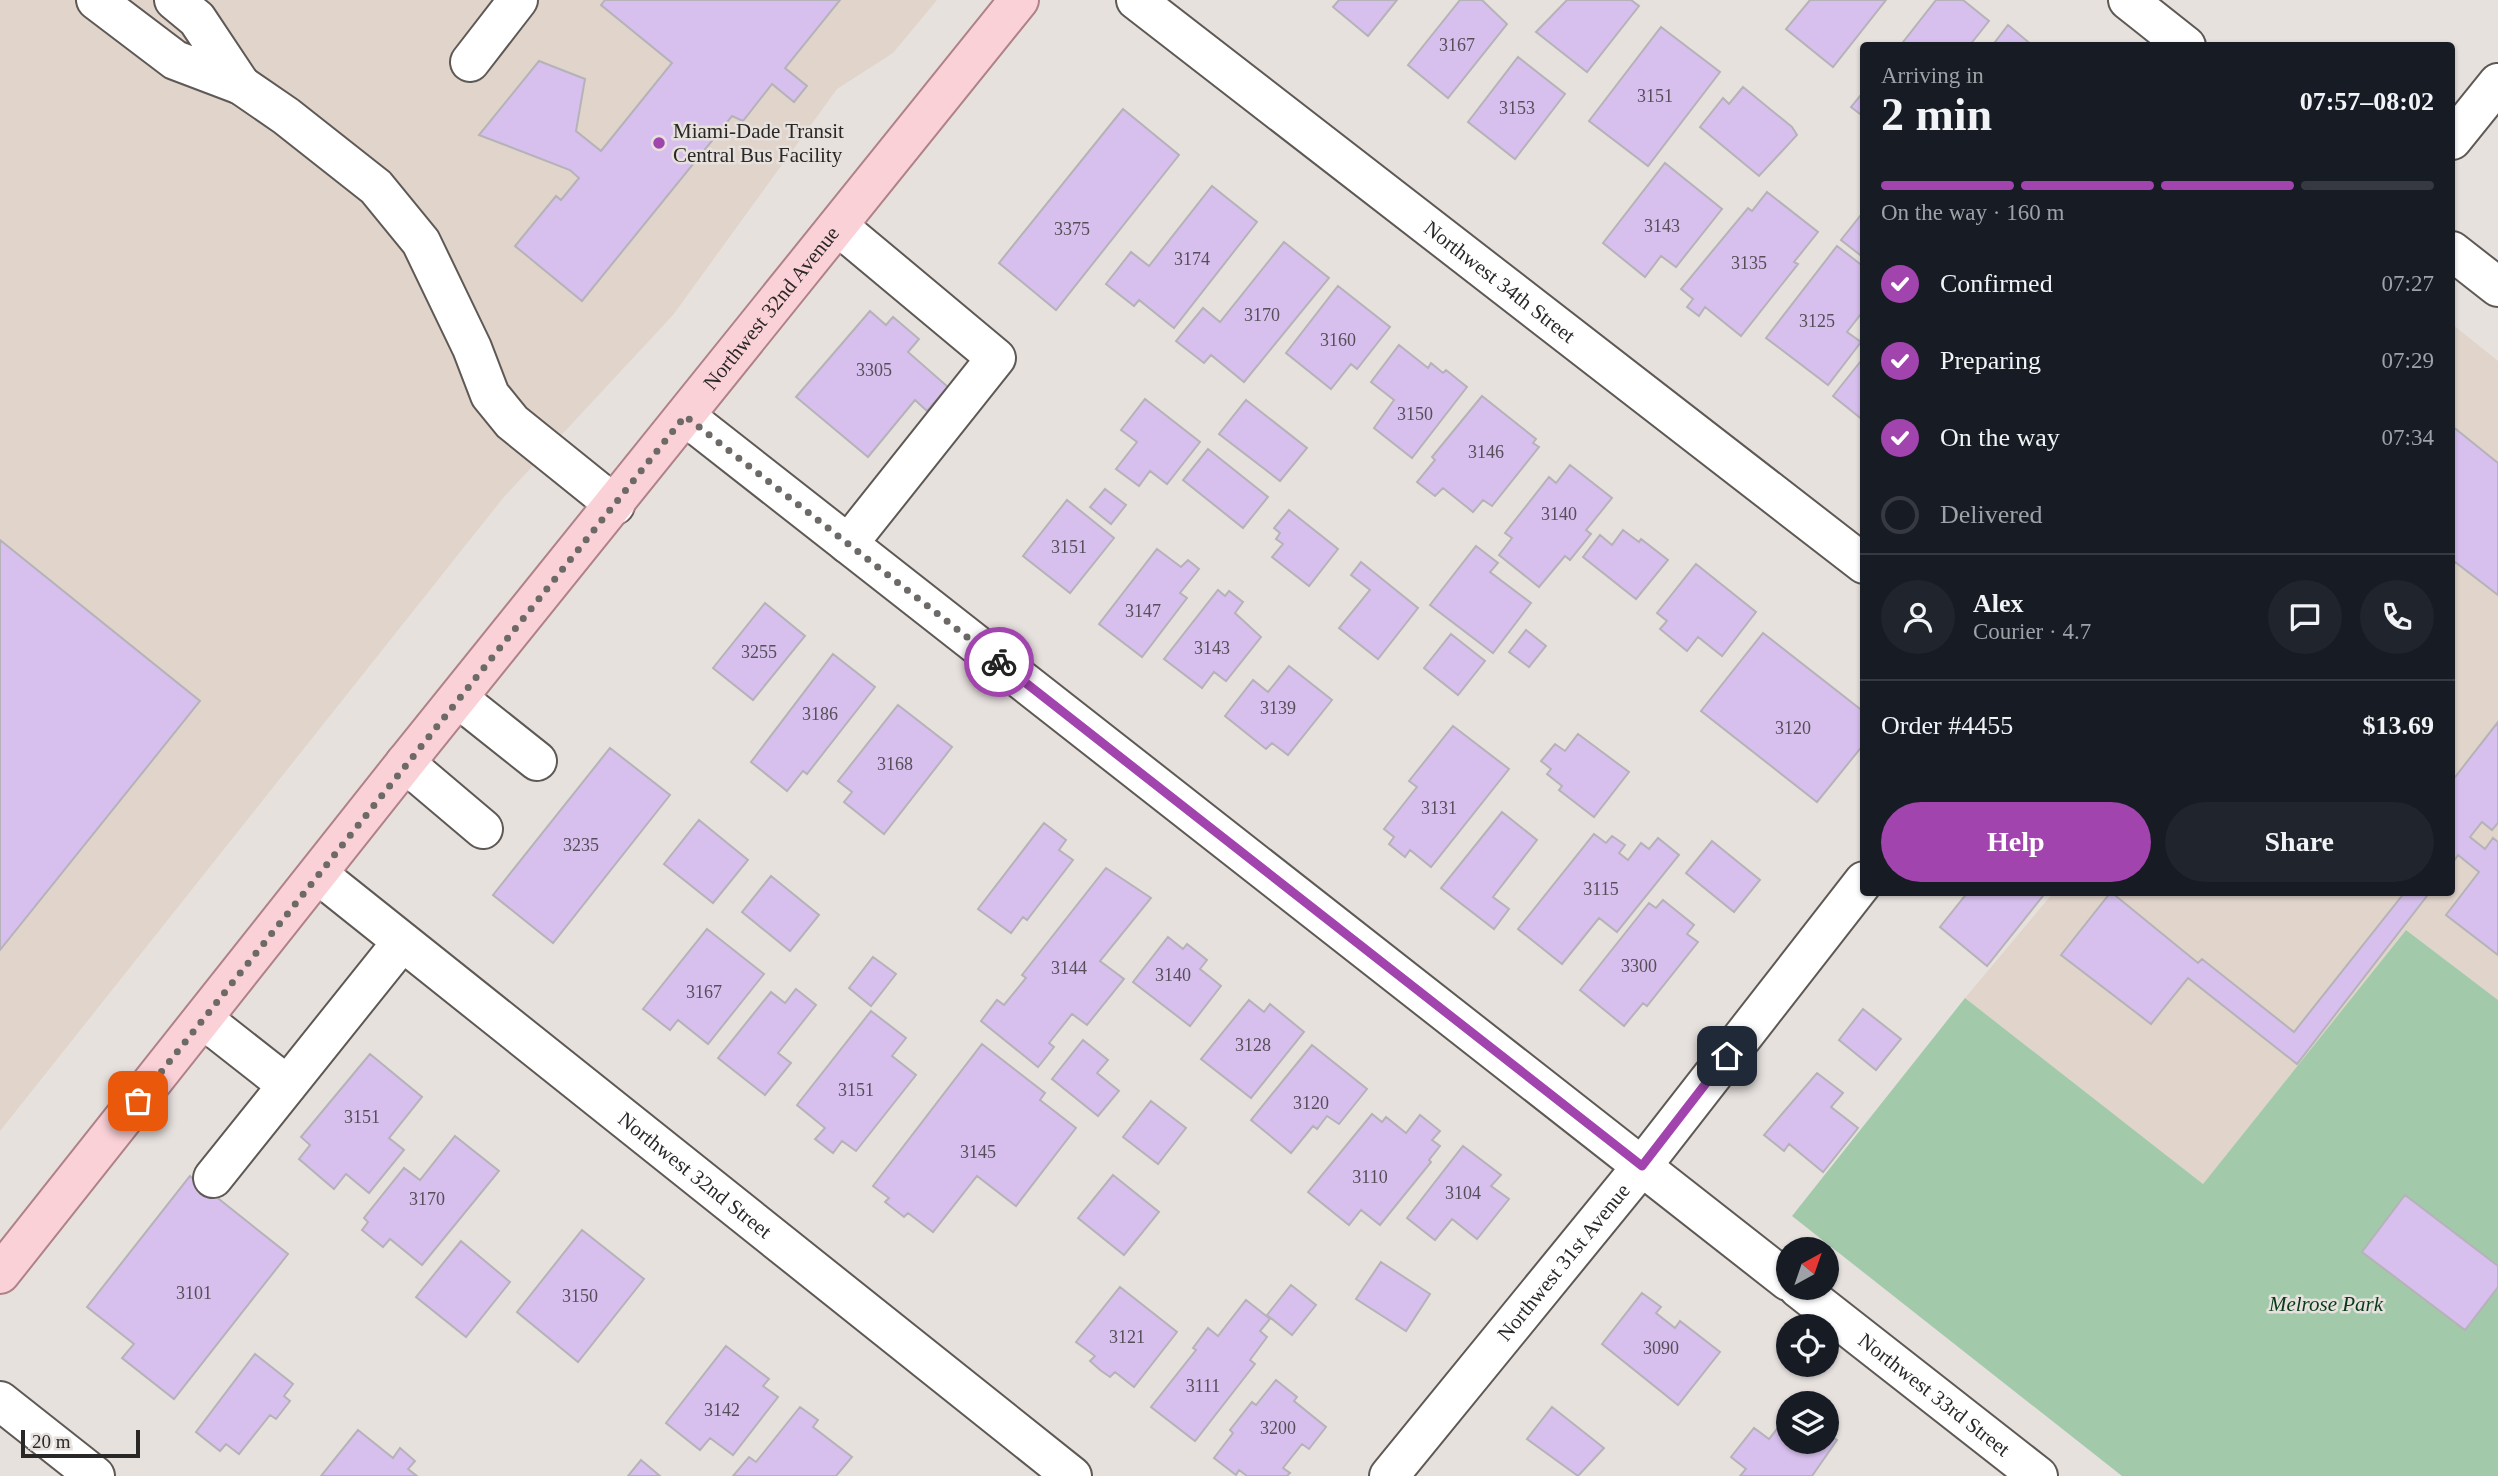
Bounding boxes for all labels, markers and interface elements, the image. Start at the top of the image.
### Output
house number: 3167 [1439,35,1475,55]
text: Arriving in [1881,63,1984,88]
house number: 3151 [1637,86,1673,106]
text: 07:57–08:02 [2300,87,2434,116]
text: 2 min [1881,89,1992,140]
house number: 3153 [1499,98,1535,118]
place label: Miami-Dade Transit Central Bus Facility [673,119,844,167]
marker: Miami-Dade Transit Central Bus Facility [651,135,667,151]
text: On the way · 160 m [1881,200,2064,225]
street label: Northwest 34th Street [1419,216,1580,348]
house number: 3143 [1644,216,1680,236]
house number: 3375 [1054,219,1090,239]
street label: Northwest 32nd Avenue [698,222,844,395]
house number: 3174 [1174,249,1210,269]
house number: 3135 [1731,253,1767,273]
icon: check [1881,265,1919,303]
text: Confirmed [1940,269,2053,298]
text: 07:27 [2382,271,2434,296]
house number: 3170 [1244,305,1280,325]
house number: 3125 [1799,311,1835,331]
house number: 3160 [1320,330,1356,350]
icon: check [1881,342,1919,380]
text: Preparing [1940,346,2041,375]
text: 07:29 [2382,348,2434,373]
house number: 3305 [856,360,892,380]
house number: 3150 [1397,404,1433,424]
icon: check [1881,419,1919,457]
text: On the way [1940,423,2060,452]
text: 07:34 [2382,425,2434,450]
house number: 3146 [1468,442,1504,462]
text: Delivered [1940,500,2043,529]
house number: 3140 [1541,504,1577,524]
house number: 3151 [1051,537,1087,557]
button: person [1881,580,1955,654]
button: chat [2268,580,2342,654]
button: phone [2360,580,2434,654]
text: Alex [1973,589,2024,618]
house number: 3147 [1125,601,1161,621]
text: Courier · 4.7 [1973,619,2091,644]
courier [964,627,1034,697]
house number: 3143 [1194,638,1230,658]
house number: 3255 [741,642,777,662]
icon: bike [980,643,1018,681]
house number: 3139 [1260,698,1296,718]
house number: 3186 [802,704,838,724]
text: Order #4455 [1881,711,2013,740]
text: $13.69 [2363,711,2434,740]
house number: 3120 [1775,718,1811,738]
house number: 3168 [877,754,913,774]
house number: 3131 [1421,798,1457,818]
button: Help [1881,802,2151,882]
button: Share [2165,802,2434,882]
house number: 3235 [563,835,599,855]
house number: 3115 [1583,879,1619,899]
house number: 3300 [1621,956,1657,976]
house number: 3144 [1051,958,1087,978]
house number: 3140 [1155,965,1191,985]
house number: 3167 [686,982,722,1002]
pin [1697,1026,1757,1086]
house number: 3128 [1235,1035,1271,1055]
icon: home [1708,1037,1746,1075]
pin [108,1071,168,1131]
house number: 3151 [838,1080,874,1100]
icon: bag [119,1082,157,1120]
house number: 3120 [1293,1093,1329,1113]
house number: 3151 [344,1107,380,1127]
street label: Northwest 32nd Street [614,1107,776,1244]
house number: 3145 [960,1142,996,1162]
house number: 3110 [1352,1167,1388,1187]
street label: Northwest 31st Avenue [1492,1179,1635,1346]
house number: 3104 [1445,1183,1481,1203]
house number: 3170 [409,1189,445,1209]
north arrow [1776,1237,1839,1300]
map controls [1776,1237,1839,1454]
house number: 3101 [176,1283,212,1303]
house number: 3150 [562,1286,598,1306]
park label: Melrose Park [2268,1292,2384,1316]
button: locate [1776,1314,1839,1377]
house number: 3121 [1109,1327,1145,1347]
street label: Northwest 33rd Street [1854,1328,2015,1461]
house number: 3090 [1643,1338,1679,1358]
house number: 3111 [1186,1376,1220,1396]
button: layers [1776,1391,1839,1454]
house number: 3142 [704,1400,740,1420]
house number: 3200 [1260,1418,1296,1438]
scale bar [21,1427,140,1459]
text: 20 m [32,1431,71,1452]

